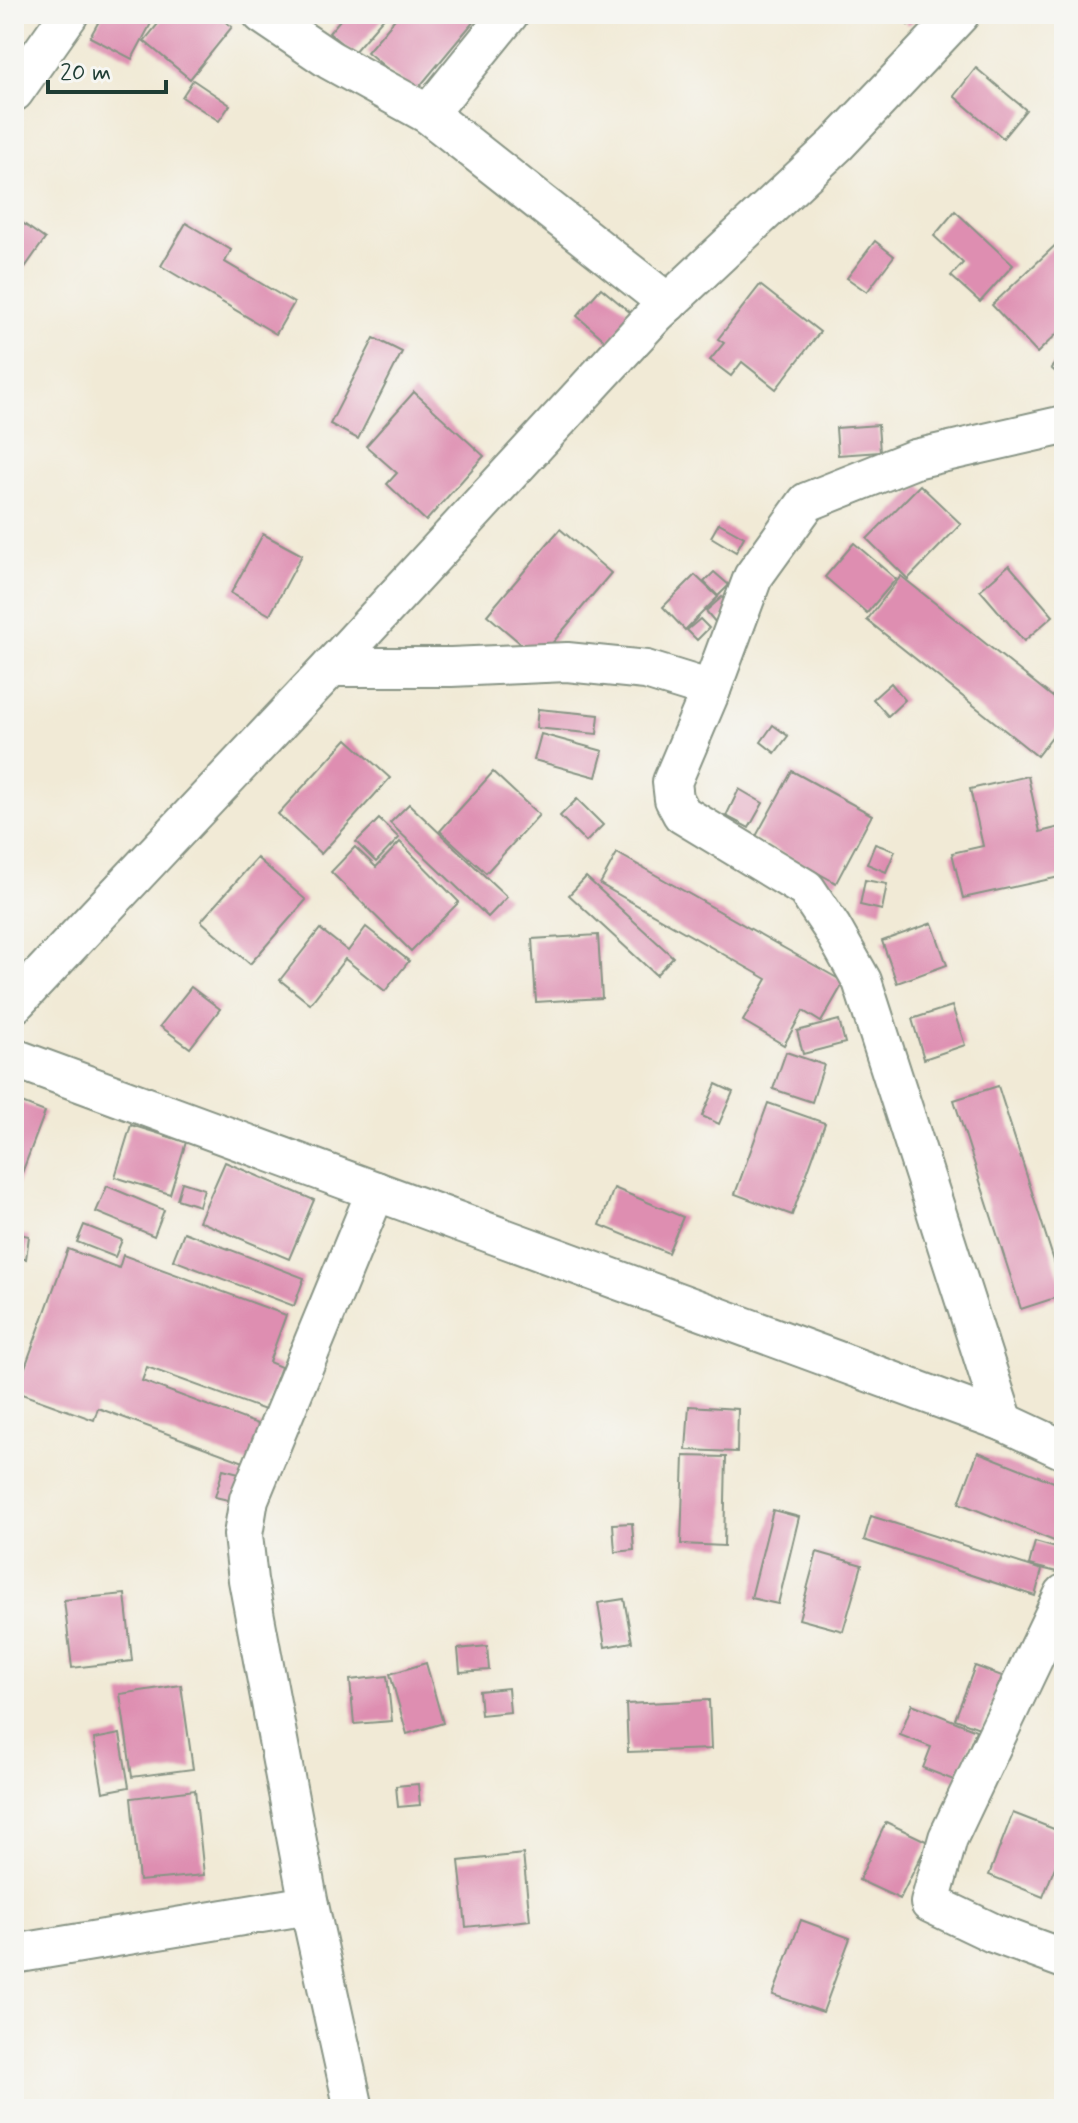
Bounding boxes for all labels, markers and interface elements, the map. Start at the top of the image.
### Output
scale bar [48,44,166,94]
text: 20 m [60,58,111,89]

